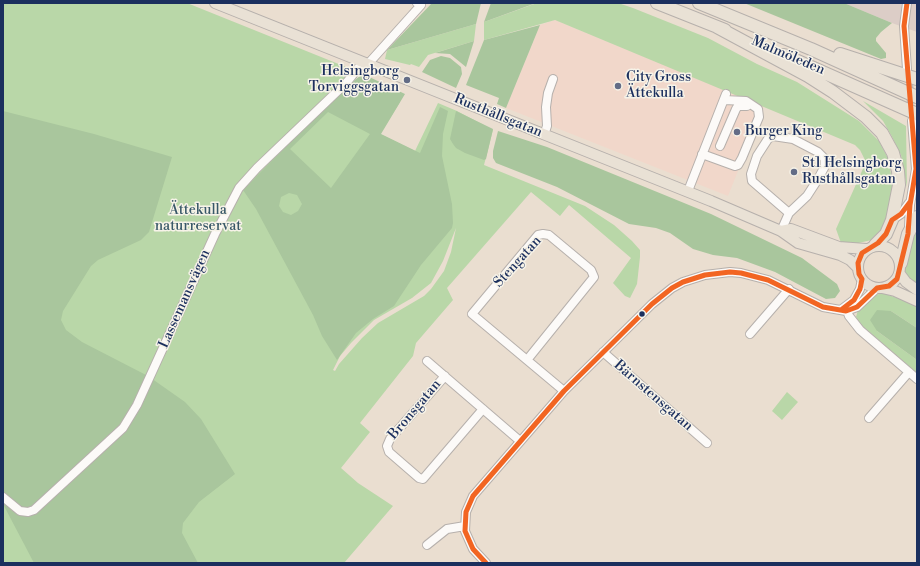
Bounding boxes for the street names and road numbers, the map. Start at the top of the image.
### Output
street label: Malmöleden [749,33,827,79]
street label: Rusthållsgatan [451,91,545,141]
street label: Stengatan [491,233,545,291]
street label: Lassemansvägen [156,247,214,351]
street label: Bärnstensgatan [610,357,696,435]
street label: Bronsgatan [385,377,445,443]

